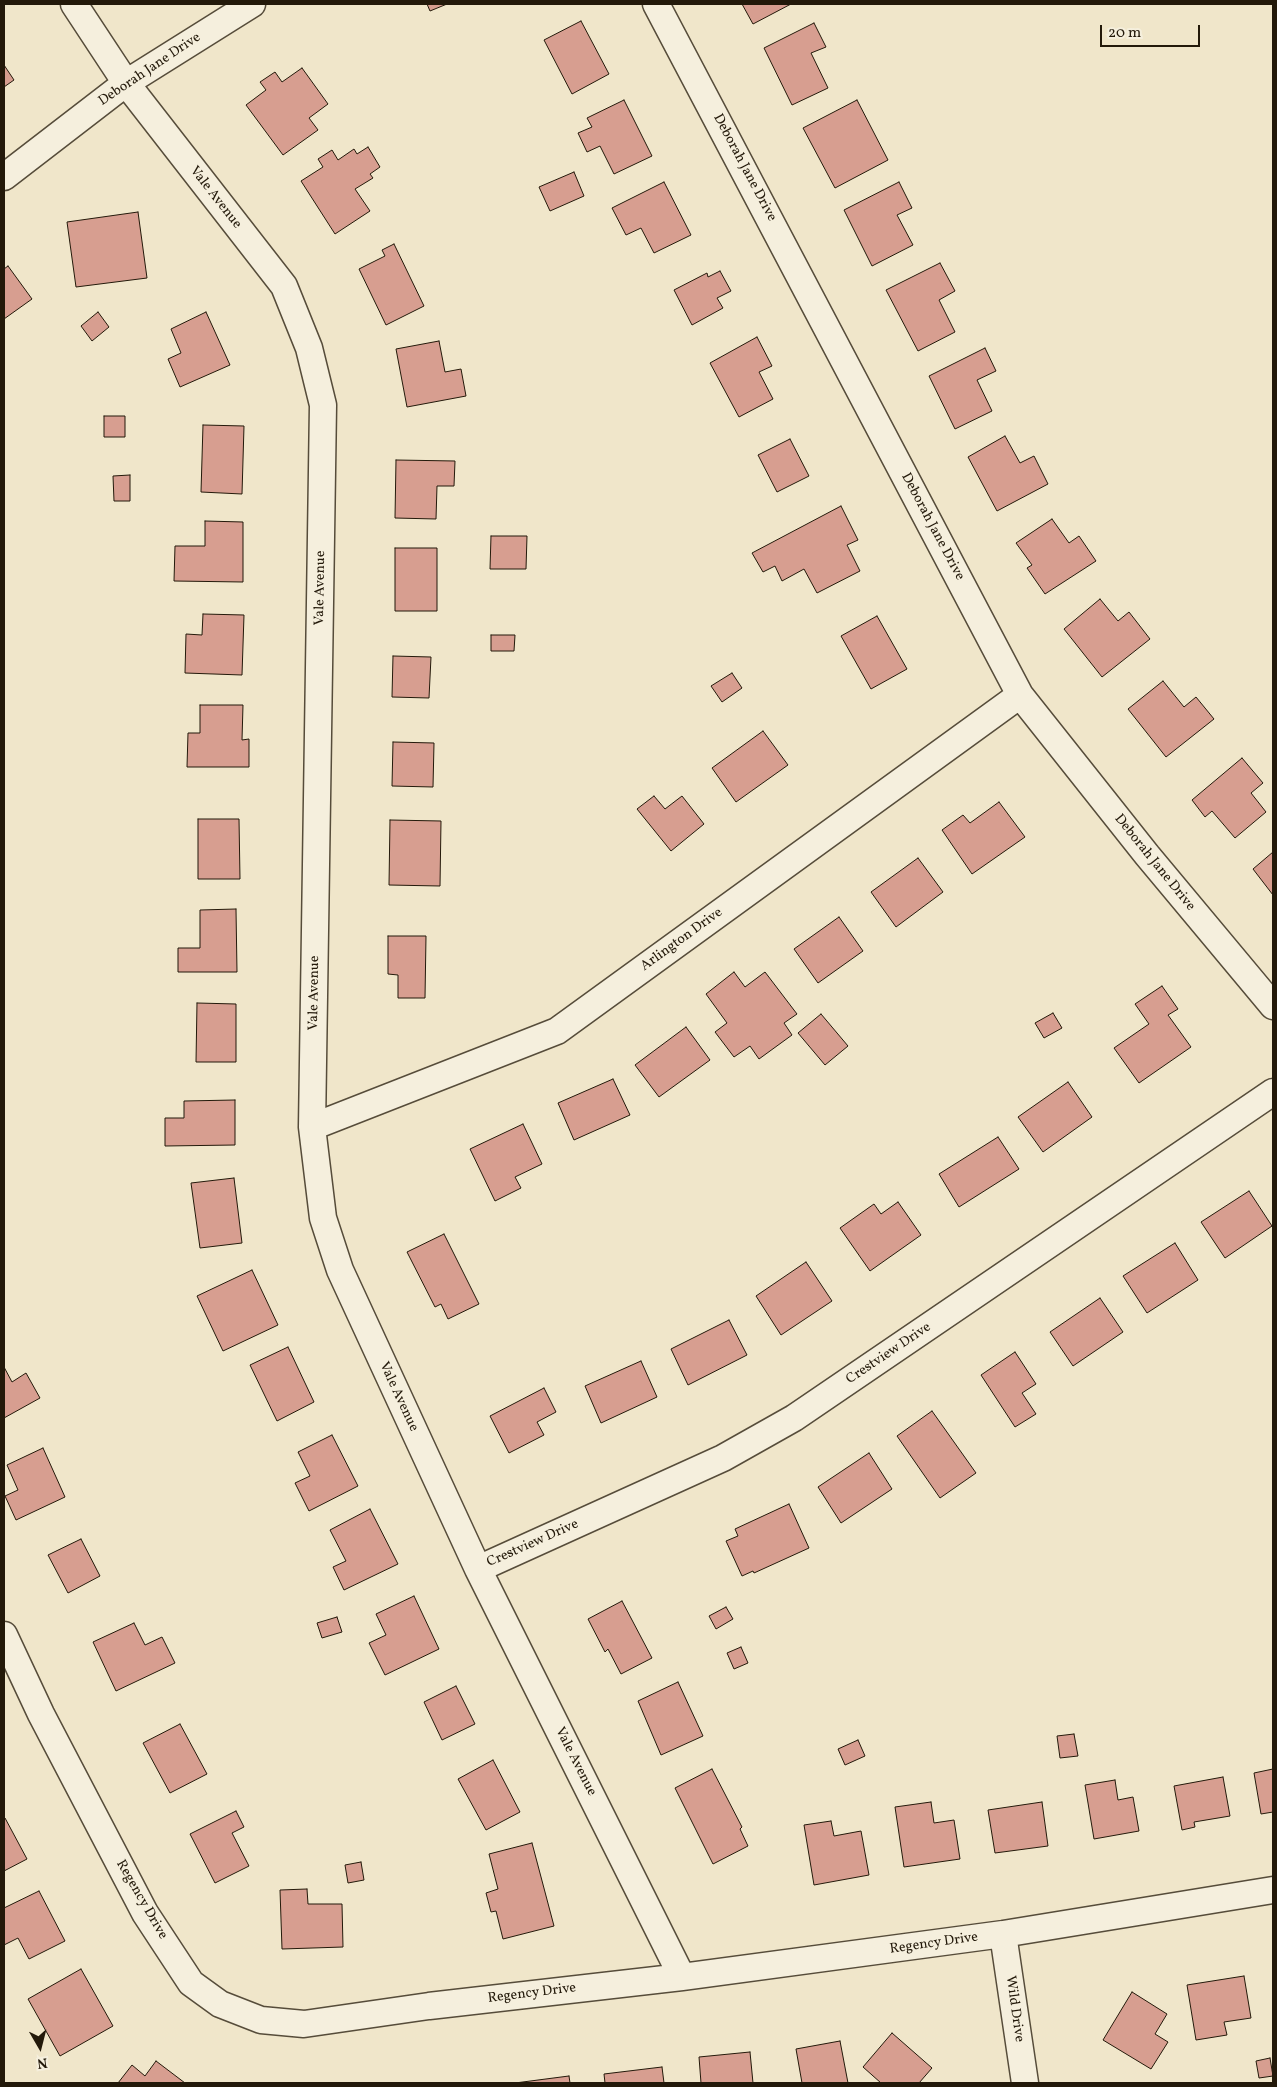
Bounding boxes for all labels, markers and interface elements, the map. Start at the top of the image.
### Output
scale bar [1102,15,1202,47]
text: 20 m [1108,23,1141,44]
street label: Deborah Jane Drive [96,30,204,110]
street label: Deborah Jane Drive [709,111,779,225]
street label: Vale Avenue [185,163,245,233]
street label: Deborah Jane Drive [897,470,967,584]
street label: Vale Avenue [312,550,330,626]
street label: Deborah Jane Drive [1110,811,1198,915]
street label: Arlington Drive [638,905,726,975]
street label: Vale Avenue [306,955,324,1031]
street label: Crestview Drive [843,1320,935,1388]
street label: Vale Avenue [375,1360,421,1434]
street label: Crestview Drive [485,1516,581,1572]
street label: Vale Avenue [551,1725,599,1799]
street label: Regency Drive [112,1857,170,1943]
street label: Regency Drive [889,1929,979,1959]
street label: Wild Drive [1001,1975,1027,2043]
street label: Regency Drive [487,1980,577,2008]
north arrow [15,2022,65,2072]
text: N [36,2052,49,2072]

